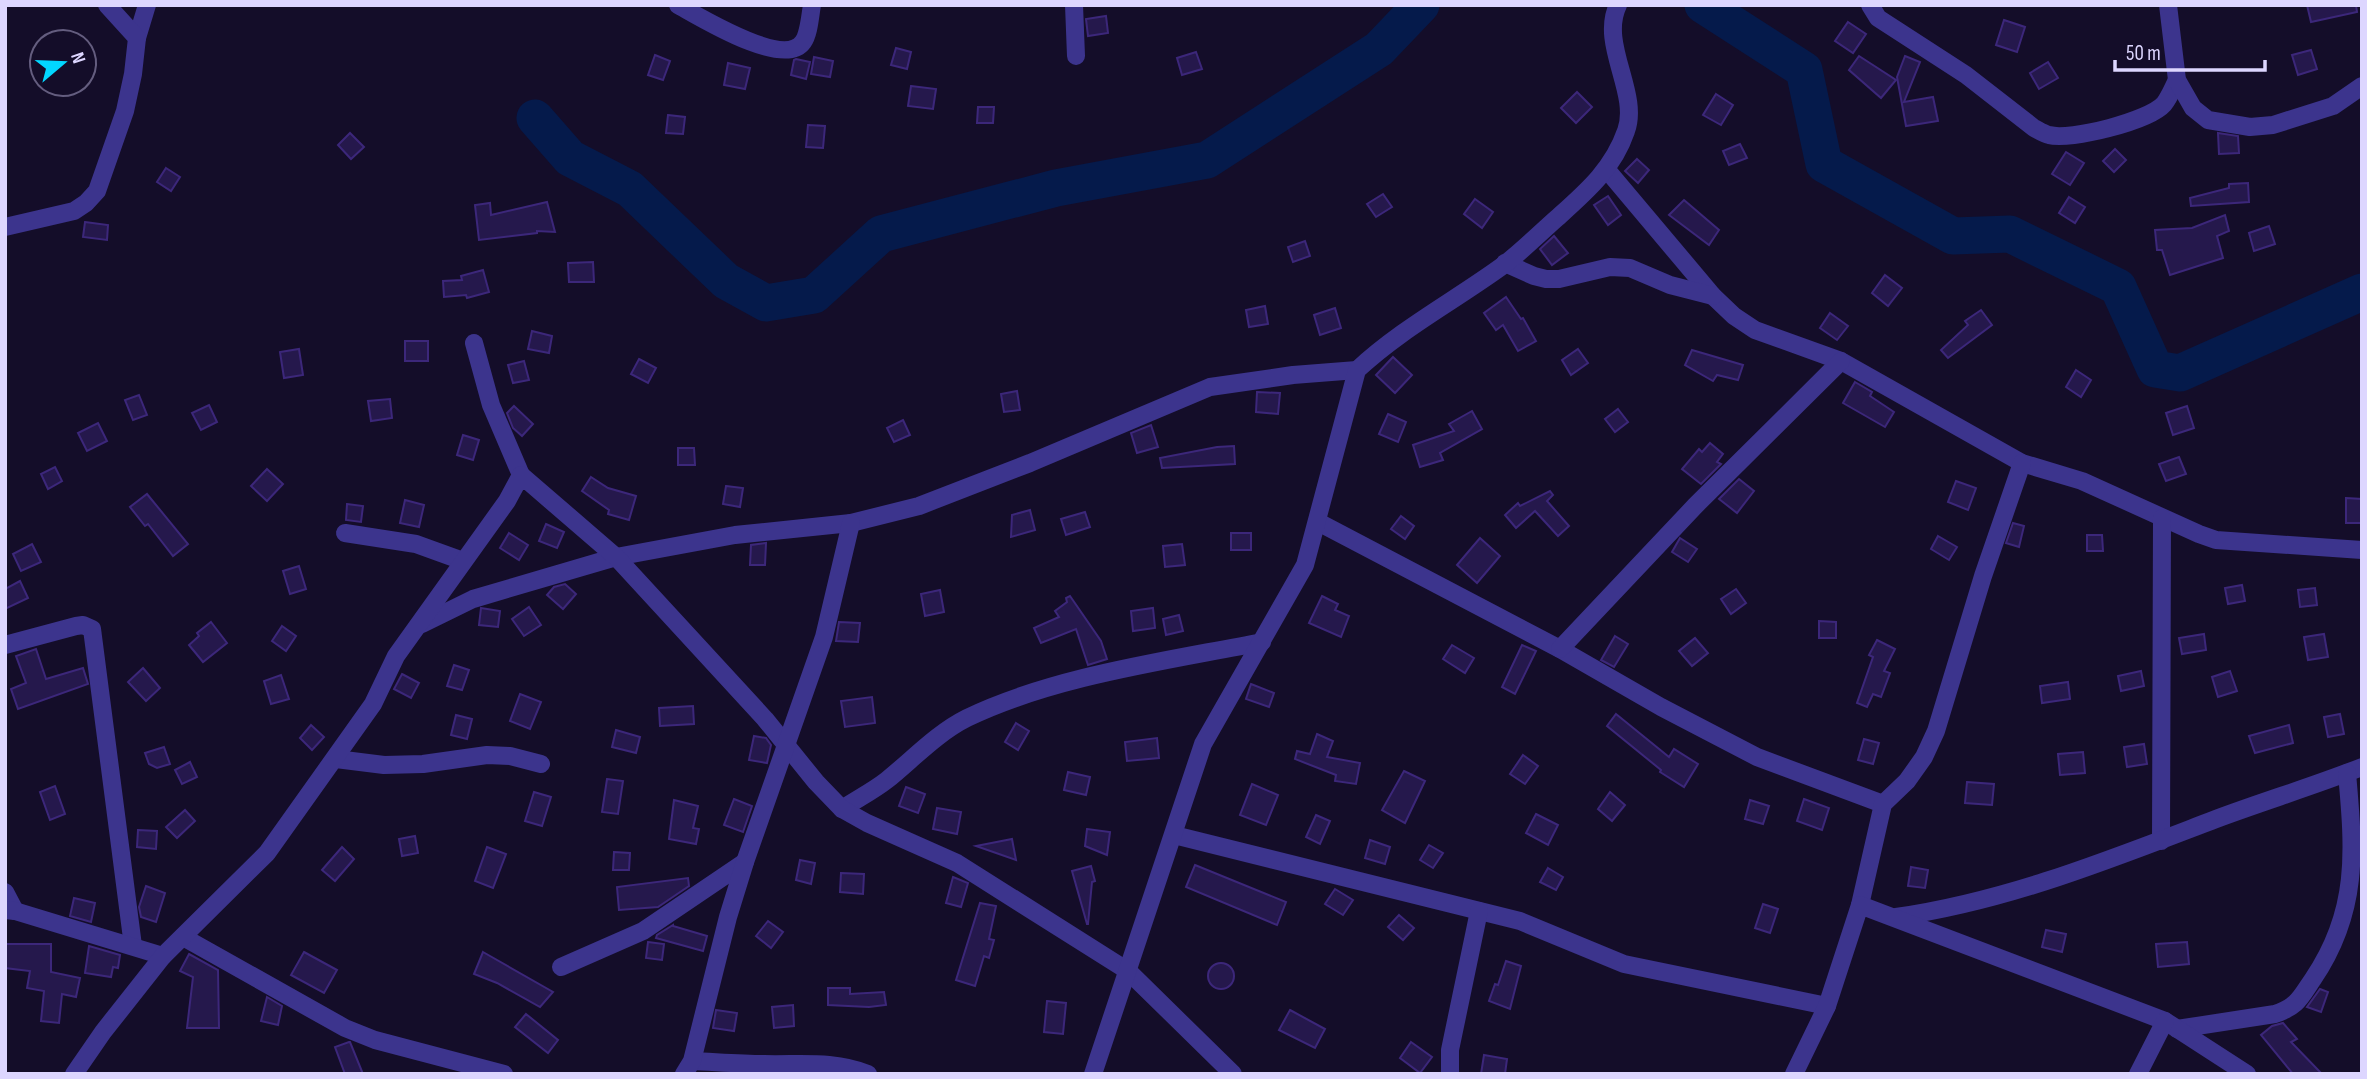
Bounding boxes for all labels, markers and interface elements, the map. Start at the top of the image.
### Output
north arrow [28,28,98,98]
scale bar [2115,28,2266,72]
text: 50 m [2126,41,2161,66]
text: N [65,49,90,66]

